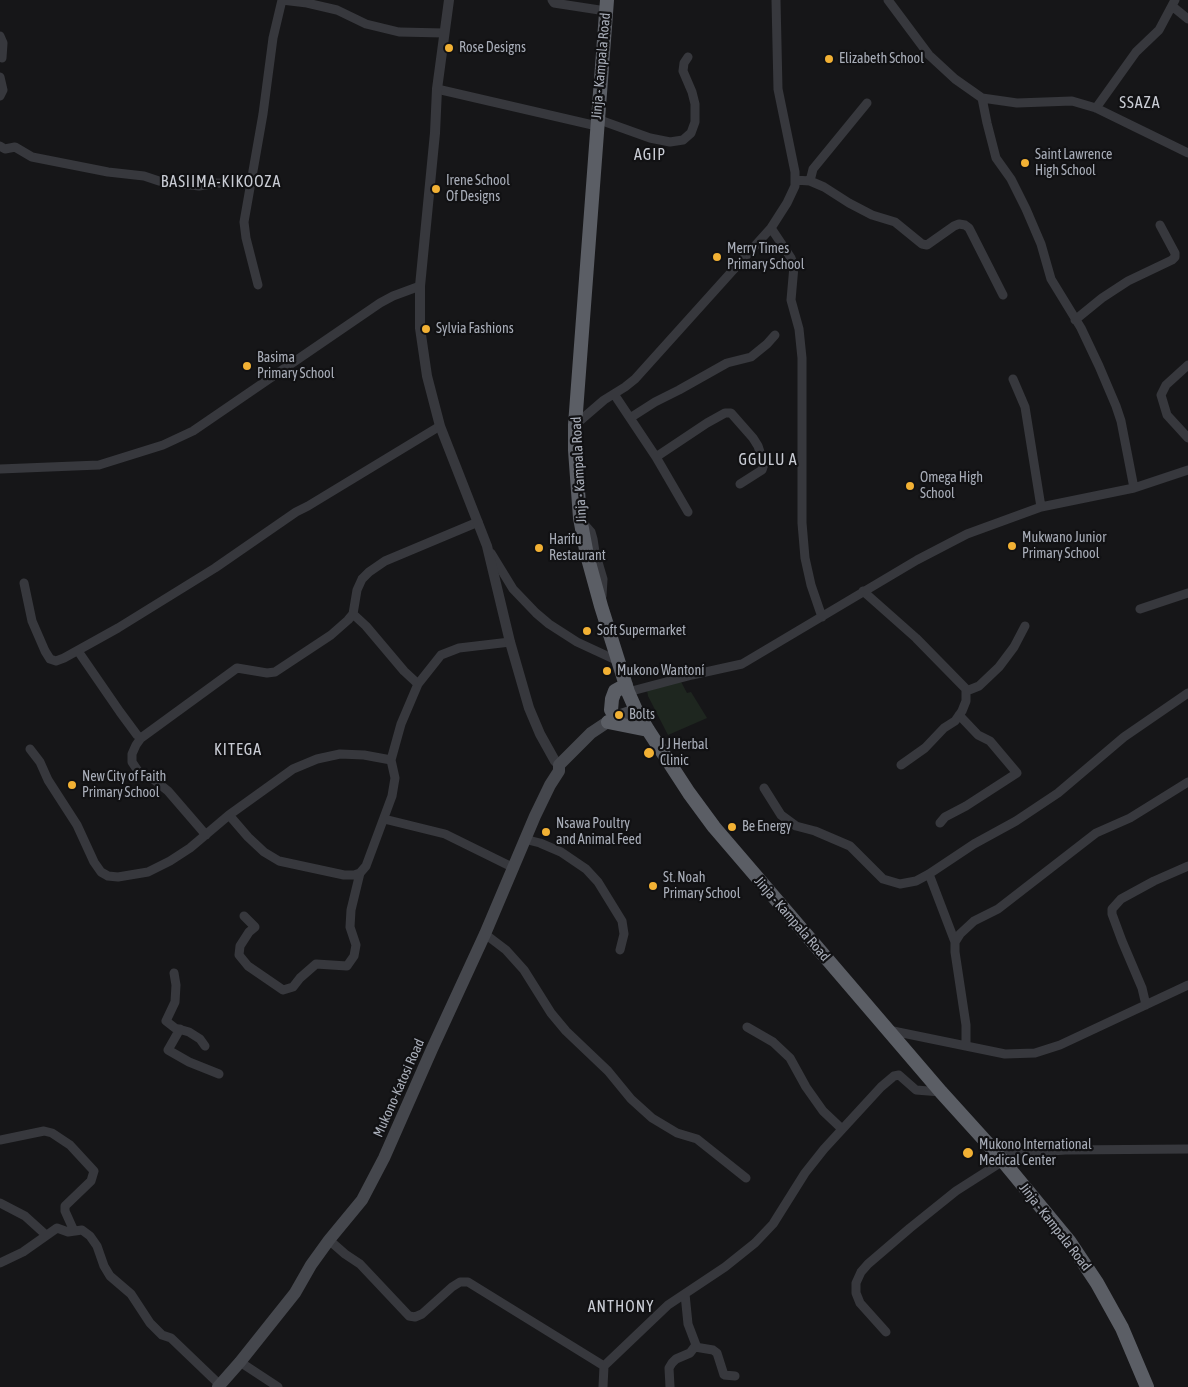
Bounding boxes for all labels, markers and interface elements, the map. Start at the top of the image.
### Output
street label: Jinja - Kampala Road [588,12,614,120]
place label: Rose Designs [459,40,526,56]
marker: Rose Designs [443,42,455,54]
place label: Elizabeth School [839,51,924,67]
marker: Elizabeth School [823,53,835,65]
district label: SSAZA [1119,93,1161,113]
district label: AGIP [633,145,667,165]
place label: Saint Lawrence High School [1035,147,1112,180]
marker: Saint Lawrence High School [1019,157,1031,169]
district label: BASIIMA-KIKOOZA [159,172,283,192]
place label: Irene School Of Designs [446,173,510,206]
marker: Irene School Of Designs [430,183,442,195]
place label: Merry Times Primary School [727,241,804,274]
marker: Merry Times Primary School [711,251,723,263]
place label: Sylvia Fashions [436,321,514,337]
marker: Sylvia Fashions [420,323,432,335]
place label: Basima Primary School [257,350,334,382]
marker: Basima Primary School [241,360,253,372]
street label: Jinja - Kampala Road [568,416,590,524]
district label: GGULU A [738,450,798,470]
place label: Omega High School [920,470,983,502]
marker: Omega High School [904,480,916,492]
place label: Mukwano Junior Primary School [1022,530,1106,562]
place label: Harifu Restaurant [549,532,606,564]
marker: Mukwano Junior Primary School [1006,540,1018,552]
marker: Harifu Restaurant [533,542,545,554]
place label: Soft Supermarket [597,623,686,639]
marker: Soft Supermarket [581,625,593,637]
place label: Mukono Wantoní [617,663,704,679]
marker: Mukono Wantoní [601,665,613,677]
place label: Bolts [629,707,655,723]
marker: Bolts [613,709,625,721]
place label: J J Herbal Clinic [660,737,708,770]
district label: KITEGA [213,740,263,760]
marker: J J Herbal Clinic [642,746,656,760]
place label: New City of Faith Primary School [82,769,166,802]
marker: New City of Faith Primary School [66,779,78,791]
place label: Nsawa Poultry and Animal Feed [556,816,642,849]
place label: Be Energy [742,819,792,835]
marker: Be Energy [726,821,738,833]
marker: Nsawa Poultry and Animal Feed [540,826,552,838]
place label: St. Noah Primary School [663,870,740,902]
street label: Jinja - Kampala Road [751,873,833,965]
marker: St. Noah Primary School [647,880,659,892]
street label: Mukono-Katosi Road [370,1036,428,1140]
place label: Mukono International Medical Center [979,1137,1092,1170]
marker: Mukono International Medical Center [961,1146,975,1160]
street label: Jinja - Kampala Road [1016,1180,1094,1274]
district label: ANTHONY [587,1297,655,1317]

